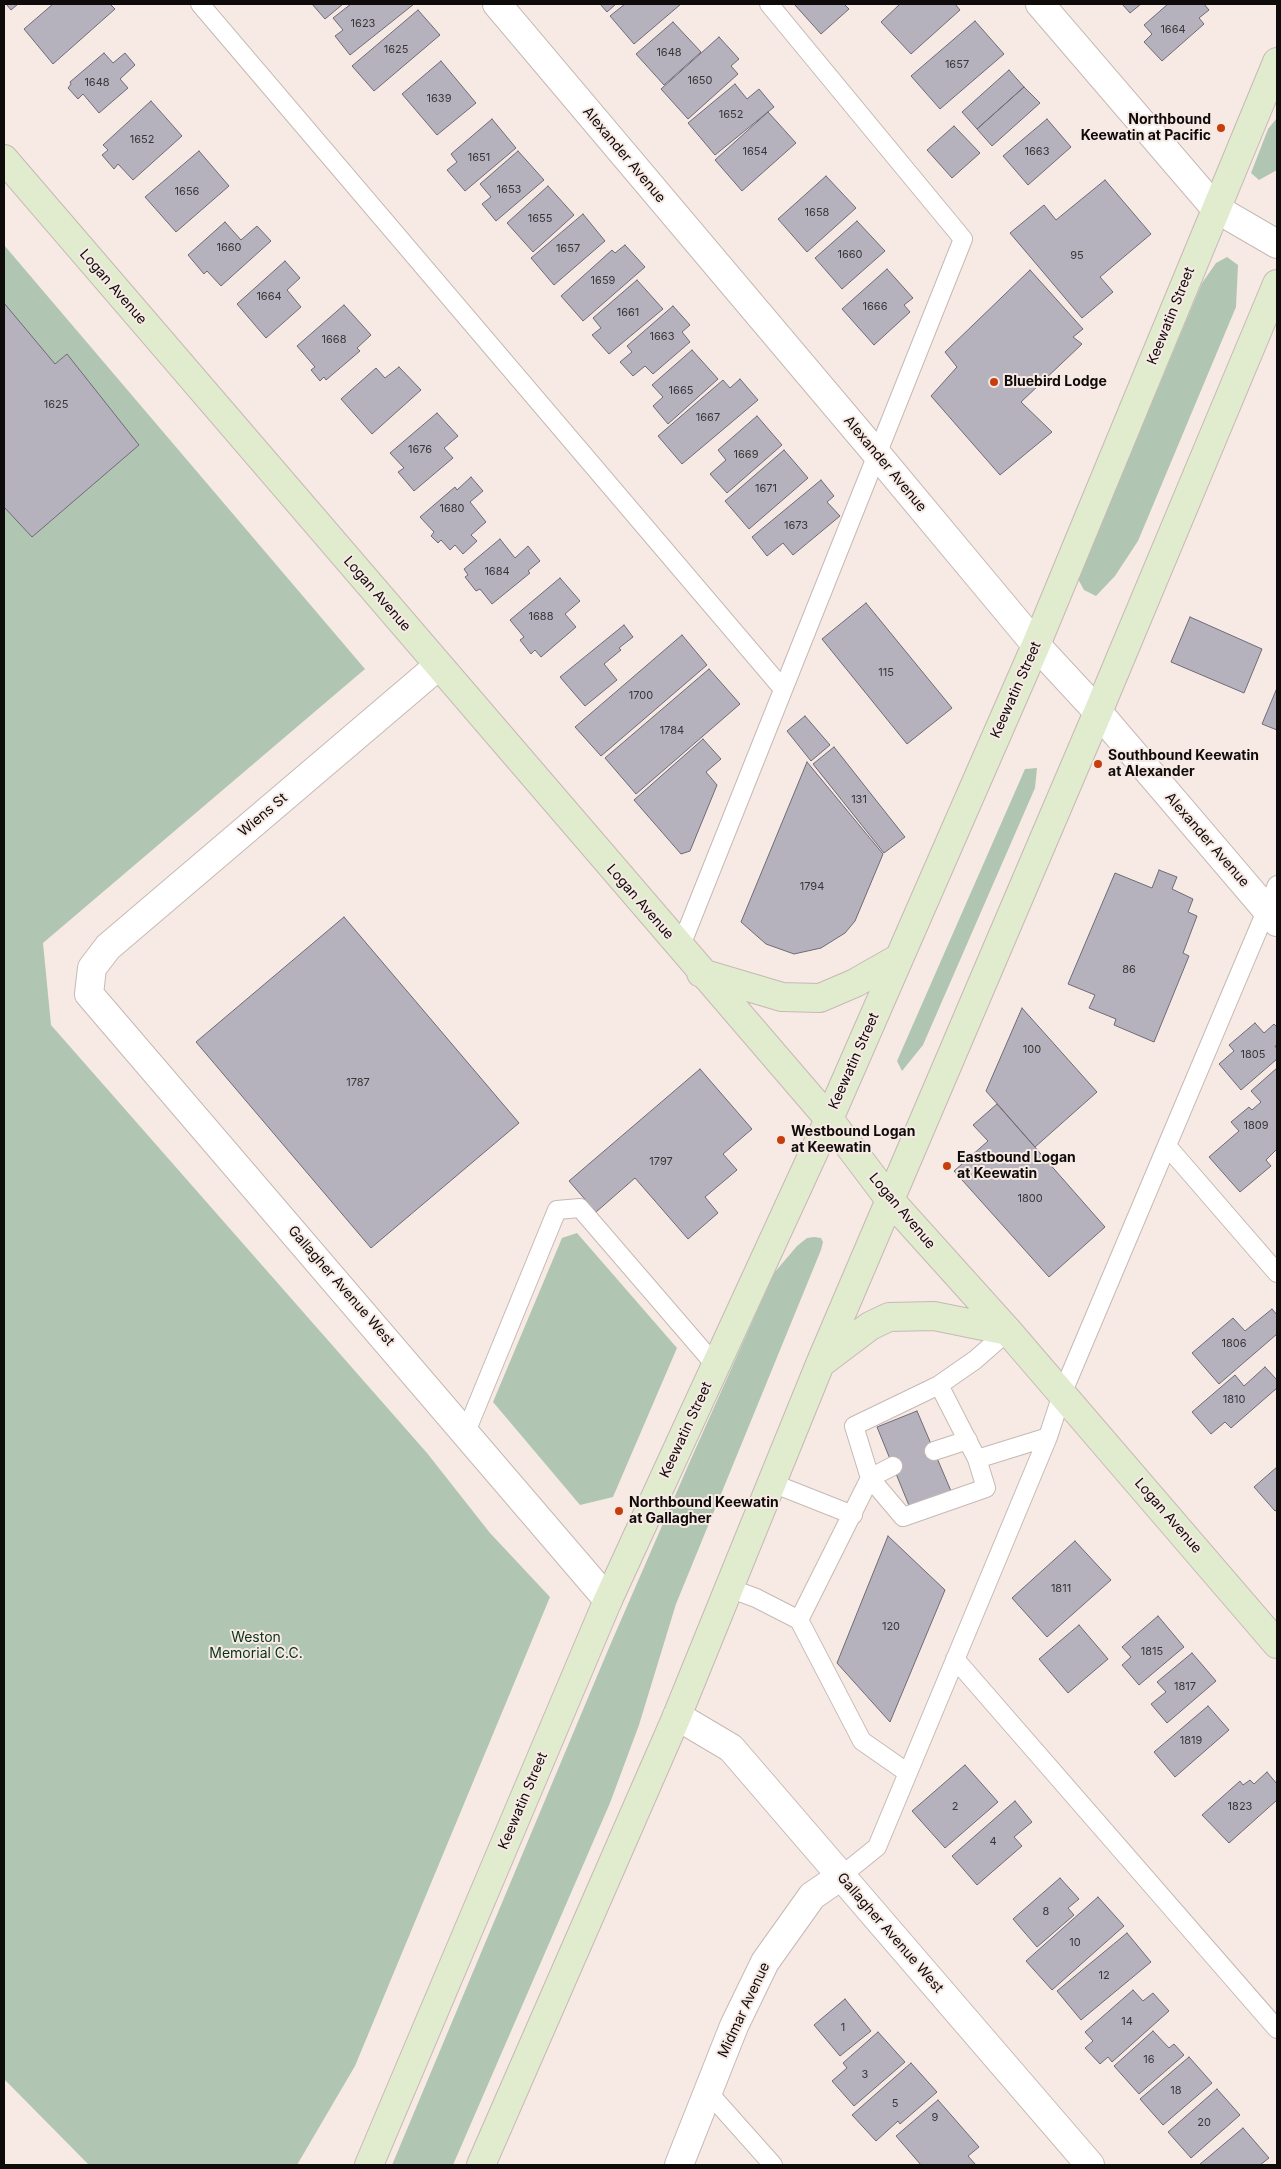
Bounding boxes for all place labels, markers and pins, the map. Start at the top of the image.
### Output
place label: Northbound Keewatin at Pacific [1081,112,1211,144]
marker: Northbound Keewatin at Pacific [1215,122,1227,134]
place label: Bluebird Lodge [1004,374,1107,390]
marker: Bluebird Lodge [988,376,1000,388]
place label: Southbound Keewatin at Alexander [1108,748,1259,780]
marker: Southbound Keewatin at Alexander [1092,758,1104,770]
place label: Westbound Logan at Keewatin [791,1124,915,1156]
marker: Westbound Logan at Keewatin [775,1134,787,1146]
place label: Eastbound Logan at Keewatin [957,1150,1076,1182]
marker: Eastbound Logan at Keewatin [941,1160,953,1172]
place label: Northbound Keewatin at Gallagher [629,1495,779,1528]
marker: Northbound Keewatin at Gallagher [613,1505,625,1517]

